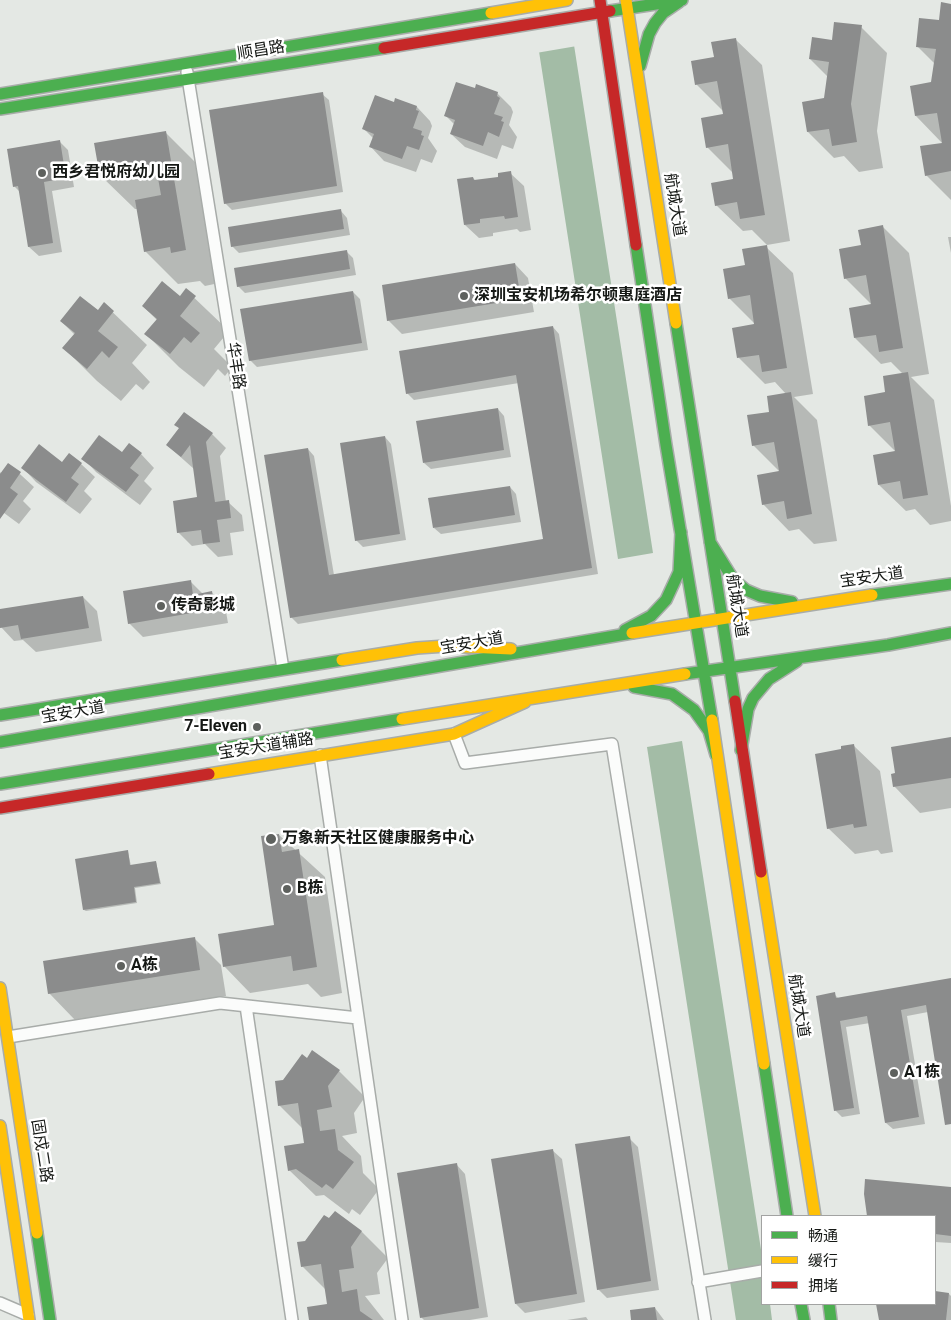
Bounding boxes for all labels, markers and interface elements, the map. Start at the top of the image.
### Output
street label: 顺昌路 [236,38,286,64]
place label: 西乡君悦府幼儿园 [52,163,180,183]
marker: 西乡君悦府幼儿园 [36,167,48,179]
street label: 航城大道 [660,172,688,238]
place label: 深圳宝安机场希尔顿惠庭酒店 [474,286,682,306]
marker: 深圳宝安机场希尔顿惠庭酒店 [458,290,470,302]
street label: 华丰路 [222,341,248,391]
street label: 宝安大道 [839,564,905,592]
street label: 航城大道 [722,573,750,639]
place label: 传奇影城 [171,596,235,616]
marker: 传奇影城 [155,600,167,612]
street label: 宝安大道 [439,629,505,659]
street label: 宝安大道 [40,698,106,728]
place label: 7-Eleven [184,717,247,737]
marker: 7-Eleven [251,721,263,733]
street label: 宝安大道辅路 [217,730,315,764]
place label: 万象新天社区健康服务中心 [282,829,474,849]
marker: 万象新天社区健康服务中心 [264,832,278,846]
place label: B栋 [297,879,323,899]
marker: B栋 [281,883,293,895]
place label: A栋 [131,956,158,976]
marker: A栋 [115,960,127,972]
street label: 航城大道 [784,973,812,1039]
place label: A1栋 [904,1063,940,1083]
marker: A1栋 [888,1067,900,1079]
street label: 固戍二路 [27,1118,55,1184]
legend [761,1215,936,1305]
text: 畅通 [808,1227,838,1245]
text: 缓行 [808,1252,838,1270]
text: 拥堵 [808,1277,838,1295]

